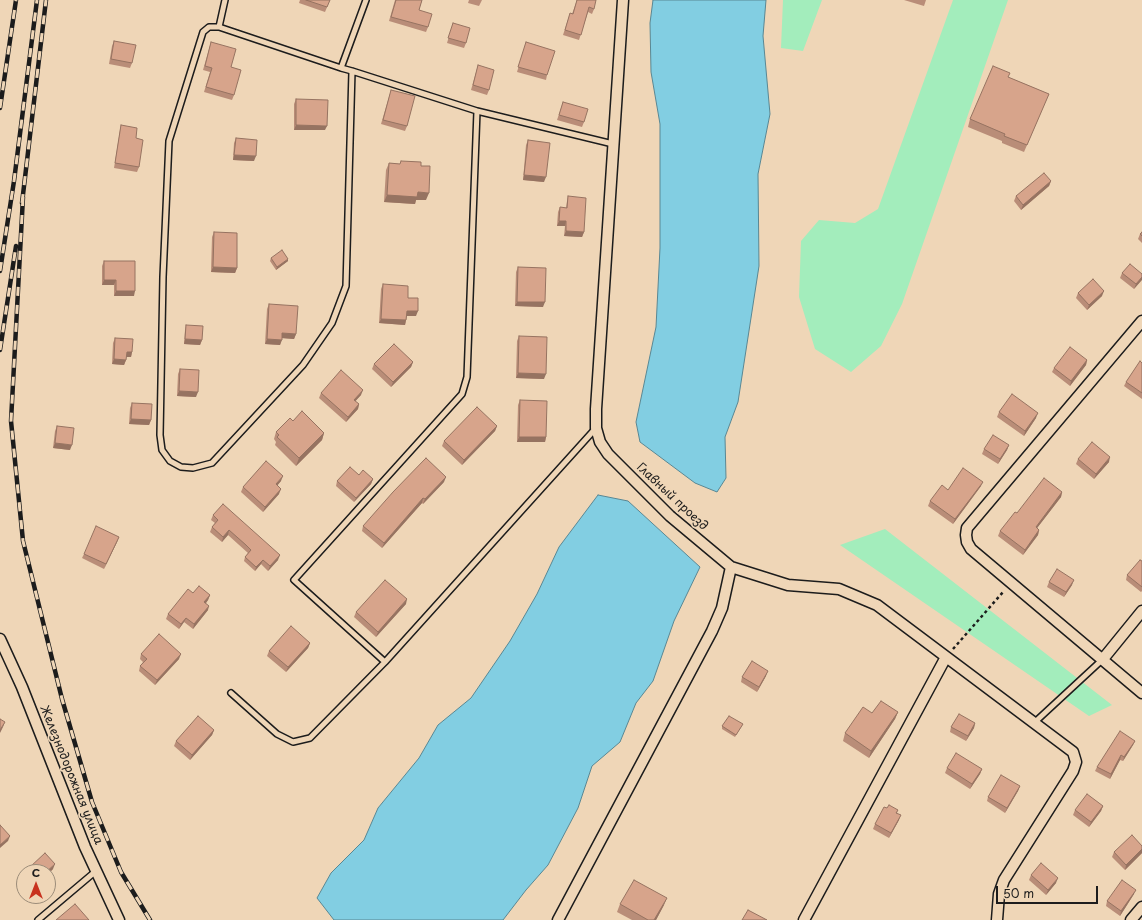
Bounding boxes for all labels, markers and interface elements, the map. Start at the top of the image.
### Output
street label: Главный проезд [633,460,711,534]
street label: Железнодорожная улица [36,703,106,847]
north arrow [16,864,56,904]
text: С [32,864,40,881]
scale bar [998,878,1100,904]
text: 50 m [1003,884,1034,902]

